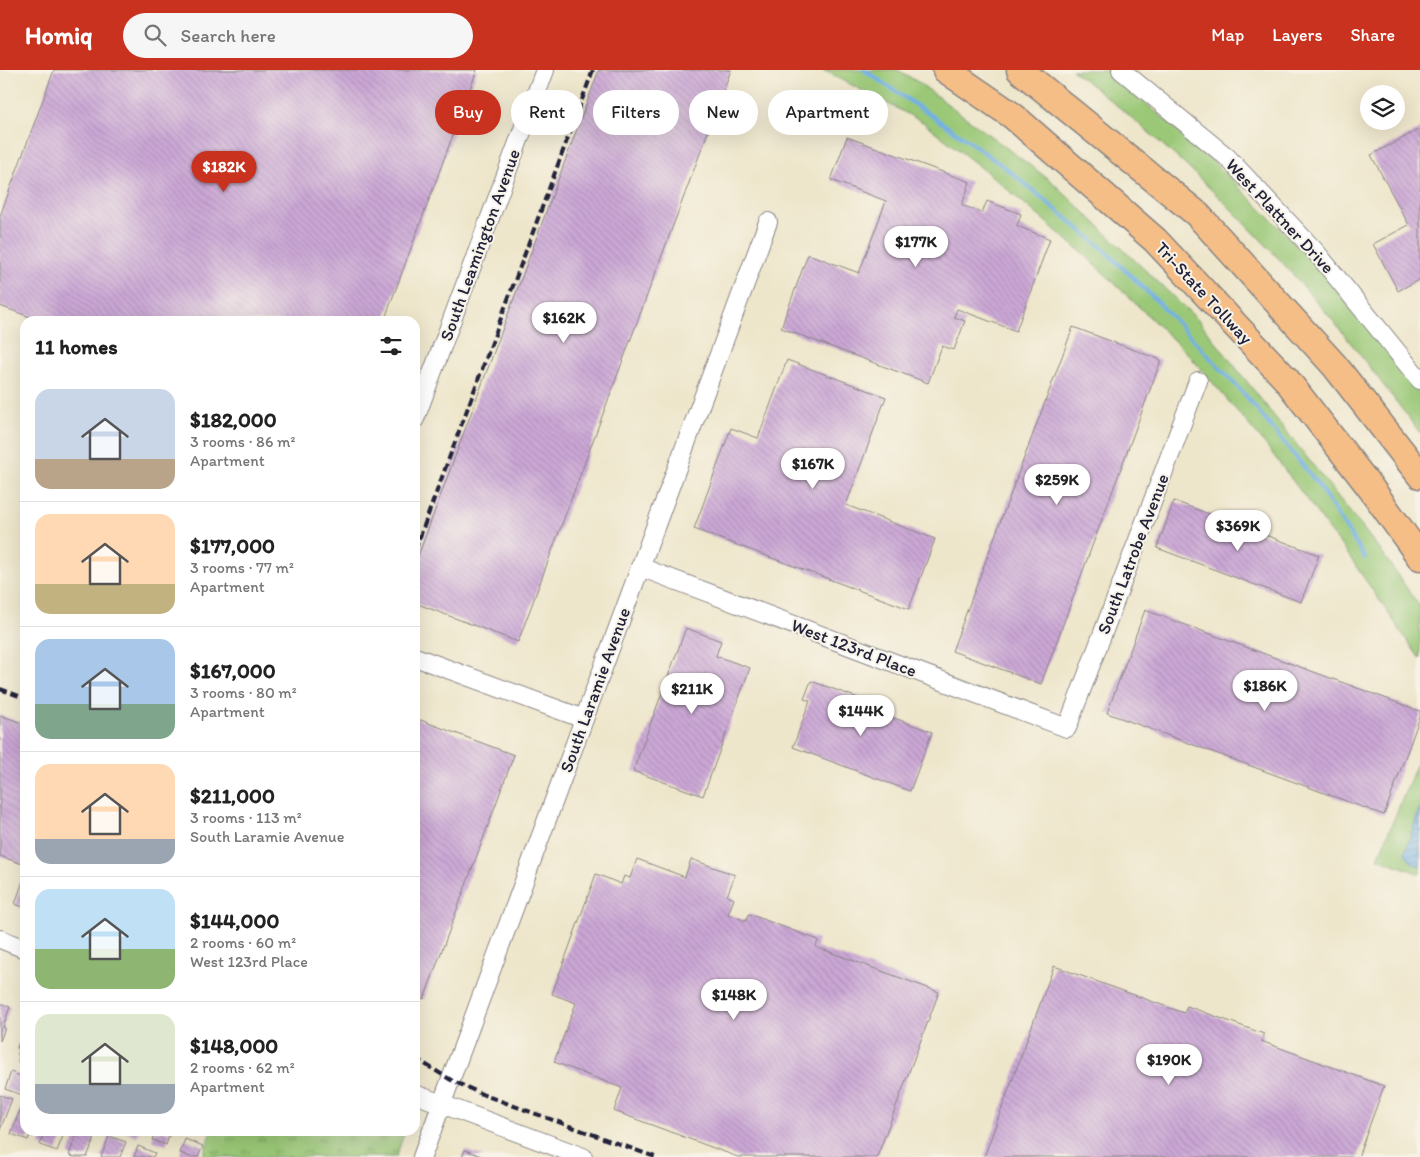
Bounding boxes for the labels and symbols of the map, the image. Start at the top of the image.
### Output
street label: South Leamington Avenue [435,146,525,344]
pin: $182K [189,150,259,193]
street label: West Plattner Drive [1221,154,1339,278]
pin: $177K [881,226,951,268]
street label: Tri-State Tollway [1151,237,1257,349]
pin: $162K [529,302,599,344]
pin: $167K [778,448,848,490]
pin: $259K [1022,464,1092,506]
street label: South Latrobe Avenue [1092,471,1174,637]
pin: $369K [1203,510,1273,552]
street label: South Laramie Avenue [555,605,635,775]
street label: West 123rd Place [788,614,920,682]
pin: $186K [1230,670,1300,712]
pin: $211K [657,672,727,715]
pin: $144K [826,694,896,737]
pin: $148K [699,978,769,1021]
pin: $190K [1134,1044,1204,1086]

